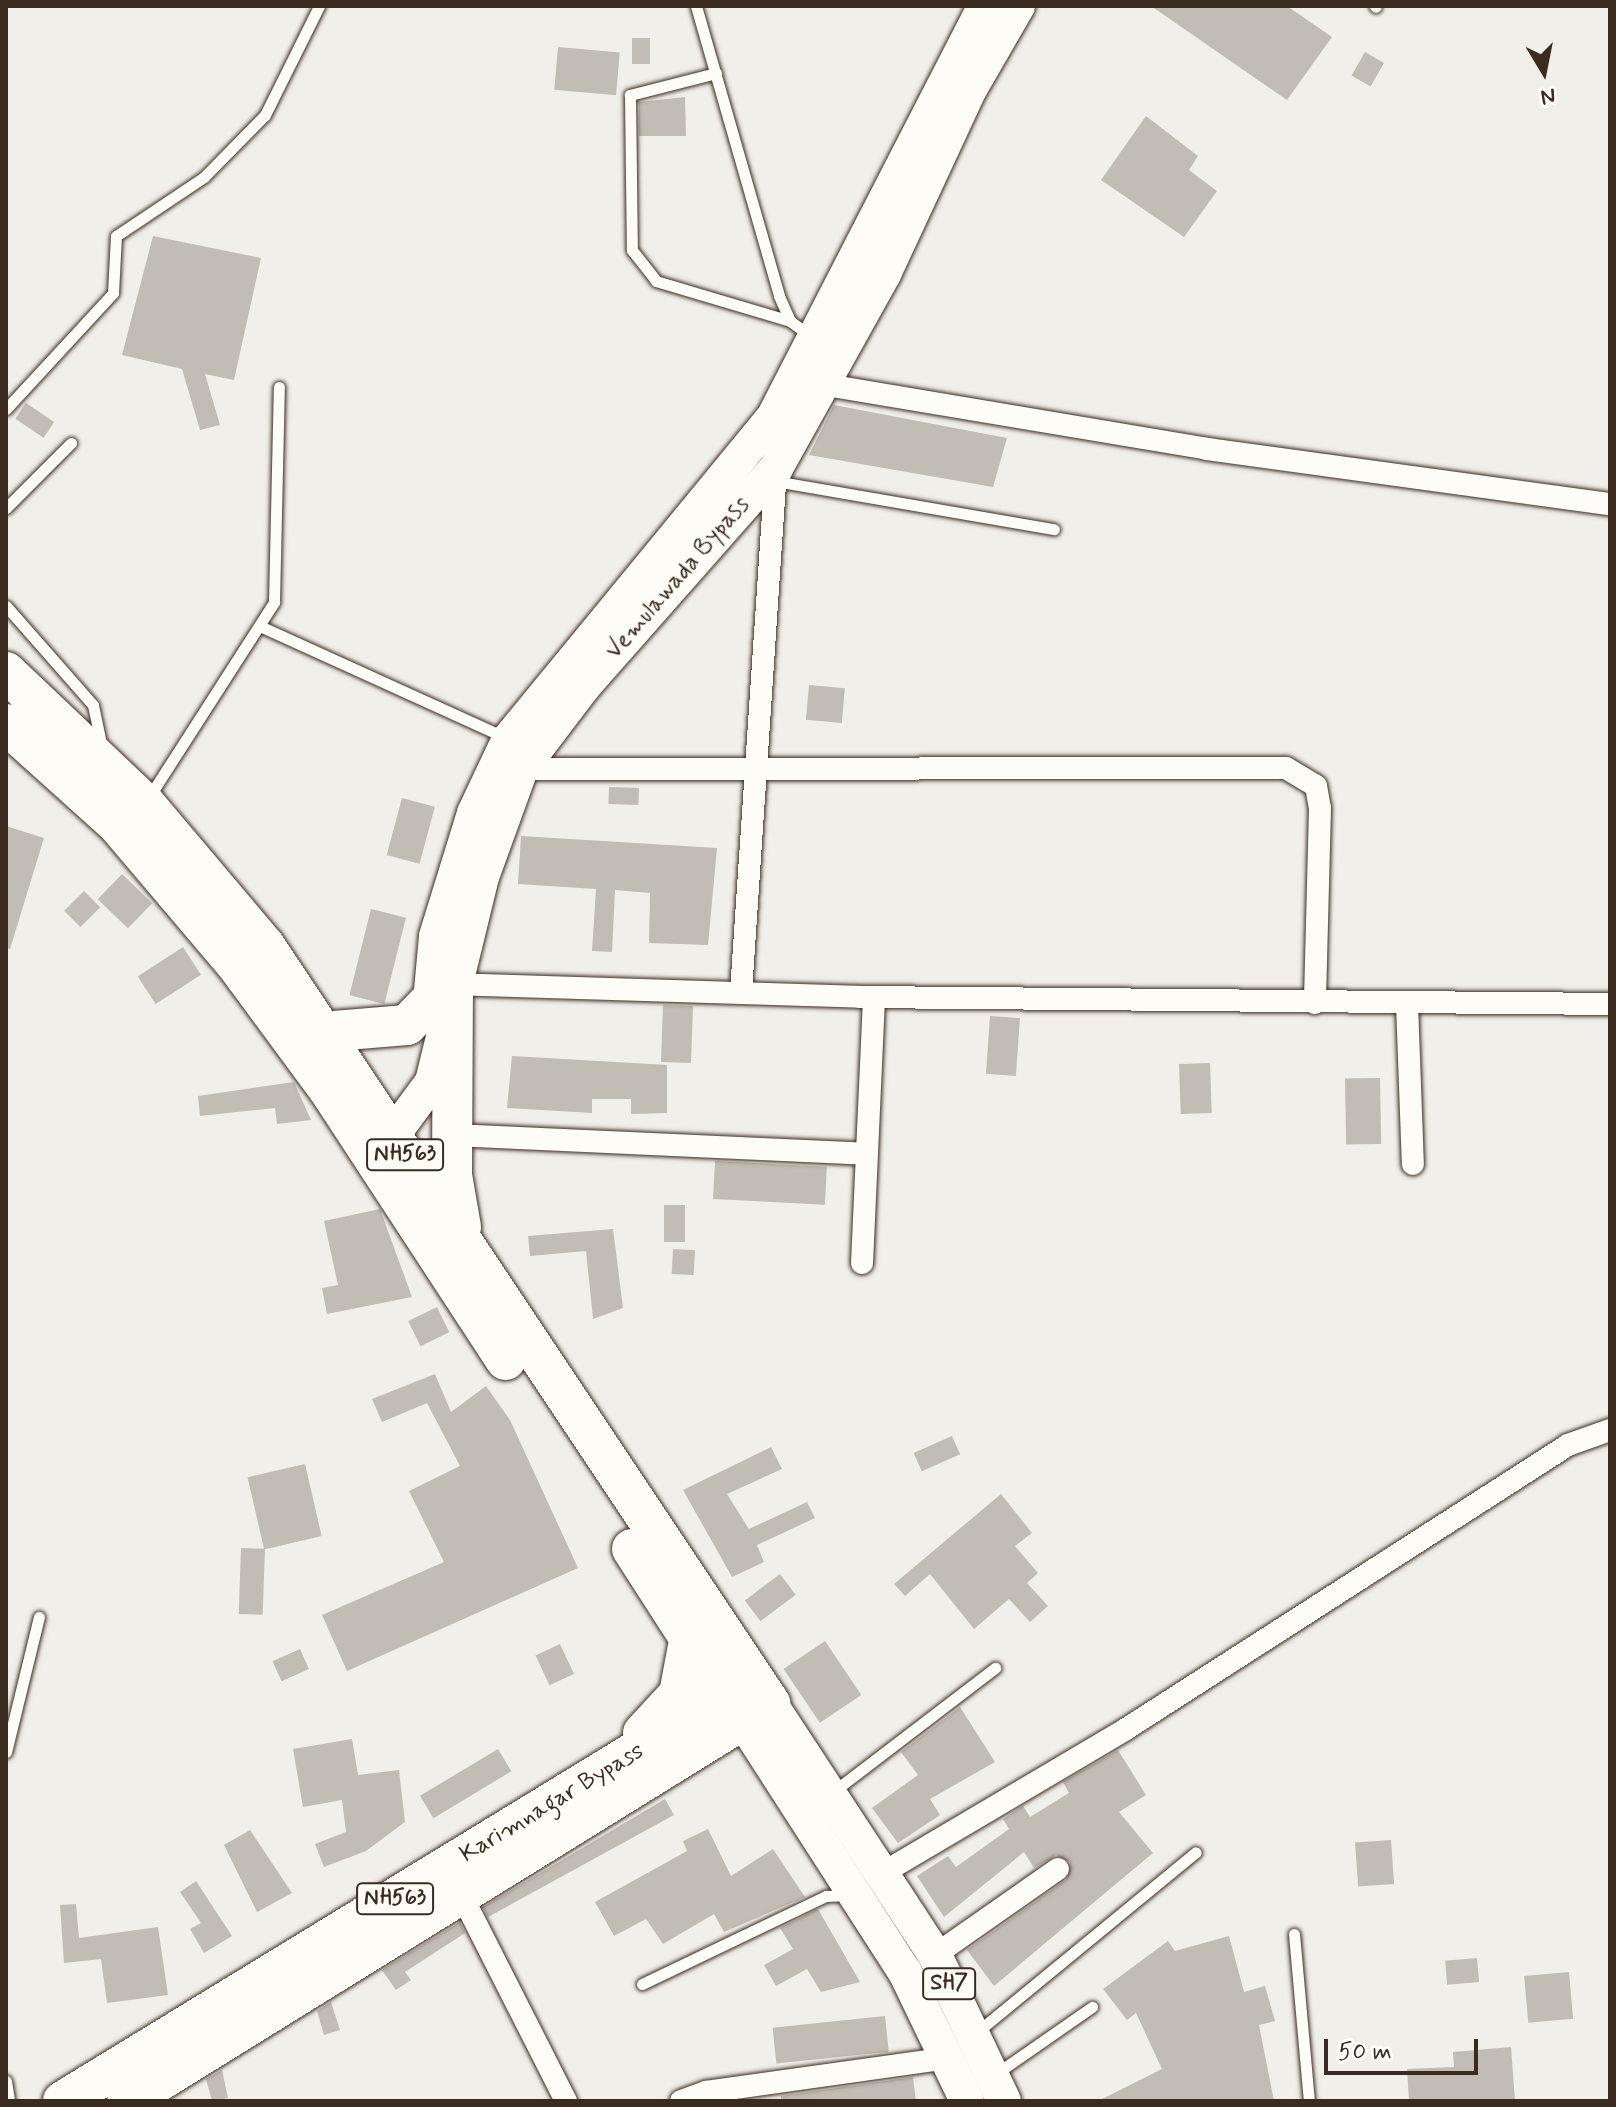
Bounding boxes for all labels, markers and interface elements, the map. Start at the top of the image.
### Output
north arrow [1504,32,1584,112]
text: N [1539,81,1558,111]
street label: Vemulawada Bypass [599,491,757,665]
road number: NH563 [365,1137,445,1173]
street label: Karimnagar Bypass [455,1737,649,1869]
road number: NH563 [355,1881,435,1917]
road number: SH7 [921,1966,977,2002]
scale bar [1328,2023,1482,2073]
text: 50 m [1338,2037,1392,2068]

